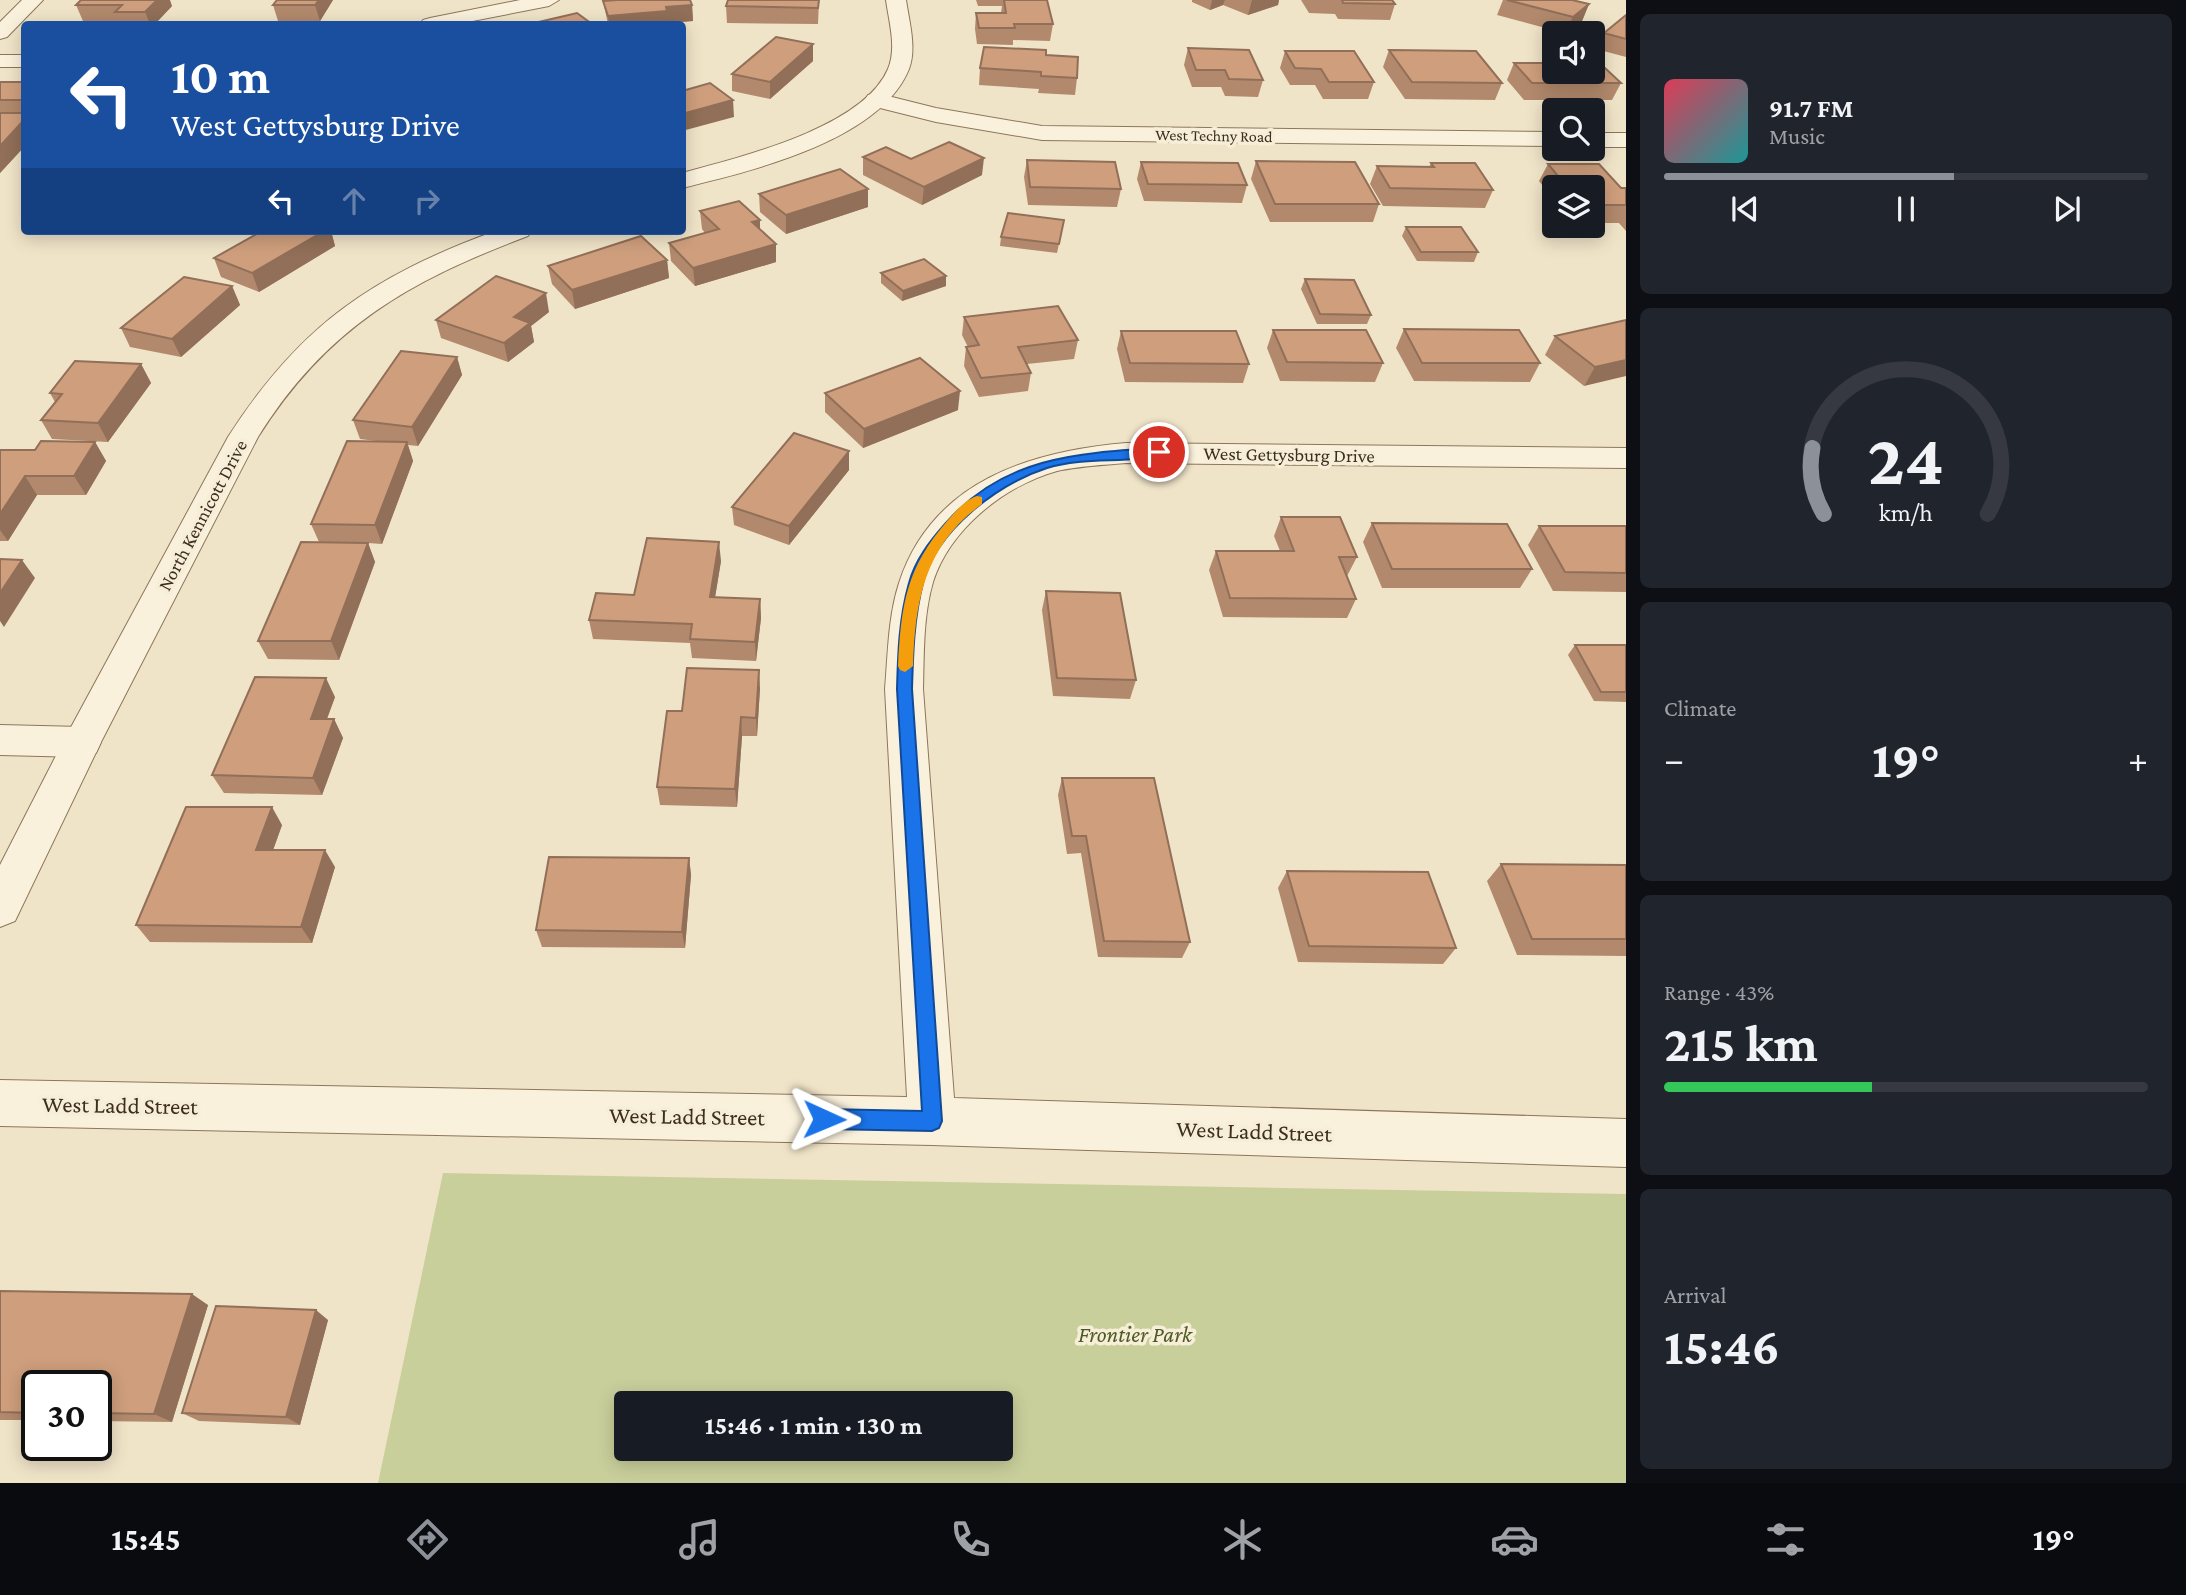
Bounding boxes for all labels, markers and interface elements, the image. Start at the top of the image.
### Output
map controls [1542,21,1605,238]
button: sound [1542,21,1605,84]
icon: left [56,49,147,140]
text: 10 m [171,49,270,104]
text: 91.7 FM [1769,94,1853,123]
button: search [1542,98,1605,161]
text: West Gettysburg Drive [171,107,460,143]
text: Music [1769,123,1825,149]
street label: West Techny Road [1155,126,1273,146]
button: layers [1542,175,1605,238]
icon: left [262,182,300,220]
icon: ahead [335,182,373,220]
icon: right [408,182,446,220]
icon: previous [1726,190,1764,228]
icon: pause [1887,190,1925,228]
icon: next [2048,190,2086,228]
text: 24 [1868,419,1944,500]
pin [1129,422,1189,482]
icon: arrive [1140,433,1178,471]
street label: North Kennicott Drive [154,436,251,594]
street label: West Gettysburg Drive [1203,443,1375,466]
text: km/h [1879,498,1933,525]
text: Climate [1664,695,1736,721]
text: 19° [1872,730,1940,788]
text: − [1664,738,1684,780]
text: + [2128,738,2148,780]
text: Range · 43% [1664,979,1774,1005]
text: 215 km [1664,1014,1818,1072]
position arrow [787,1082,861,1156]
street label: West Ladd Street [42,1091,198,1119]
street label: West Ladd Street [609,1102,765,1130]
street label: West Ladd Street [1176,1115,1333,1147]
text: Arrival [1664,1282,1727,1308]
text: 15:46 [1664,1317,1780,1375]
park label: Frontier Park [1078,1321,1193,1347]
speed limit sign: 30 [21,1370,112,1461]
text: 15:46 · 1 min · 130 m [705,1411,922,1440]
icon: directions [403,1515,452,1564]
icon: music [675,1515,724,1564]
icon: phone [946,1515,995,1564]
icon: climate [1218,1515,1267,1564]
icon: car [1490,1515,1539,1564]
icon: filters [1761,1515,1810,1564]
text: 15:45 [111,1521,181,1557]
text: 19° [2033,1521,2075,1557]

